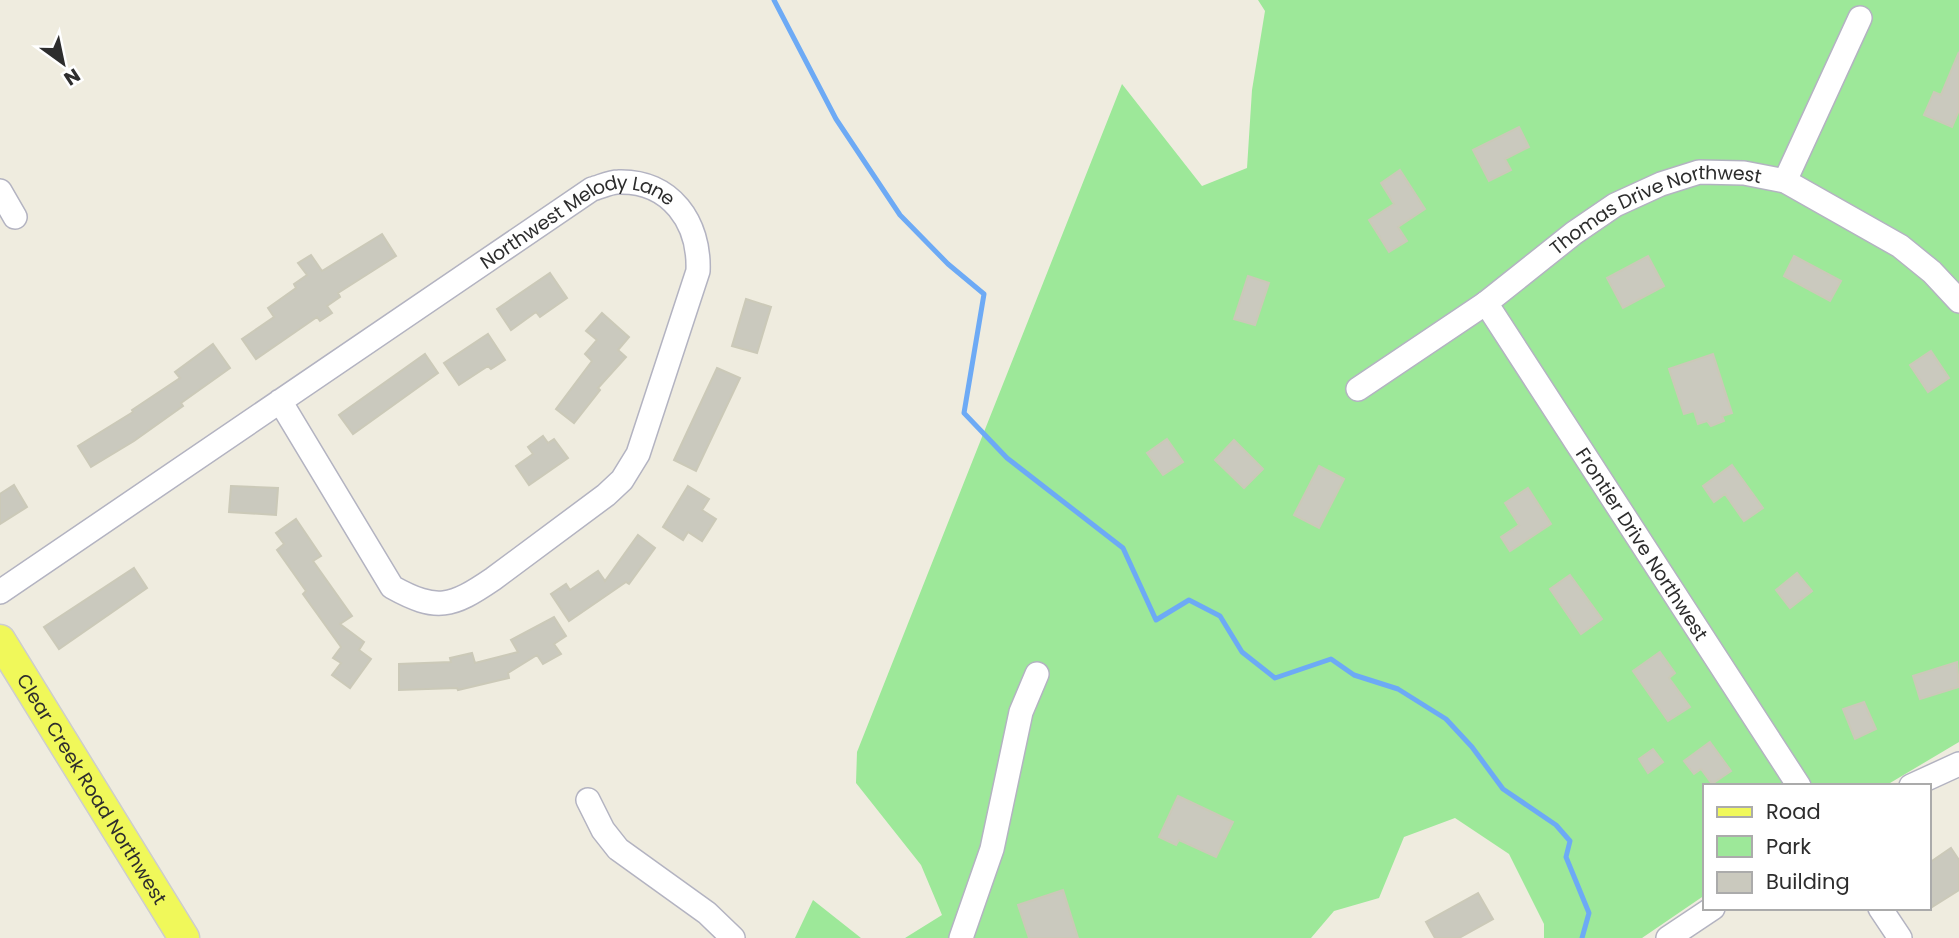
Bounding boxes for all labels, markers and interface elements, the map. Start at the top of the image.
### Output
north arrow [28,28,98,98]
text: N [59,62,85,92]
street label: Thomas Drive Northwest [1544,159,1764,261]
street label: Northwest Melody Lane [475,169,681,275]
street label: Frontier Drive Northwest [1569,442,1714,646]
street label: Clear Creek Road Northwest [10,669,173,910]
legend [1703,784,1931,910]
text: Road [1766,797,1821,826]
text: Park [1766,832,1811,861]
text: Building [1766,867,1850,896]

